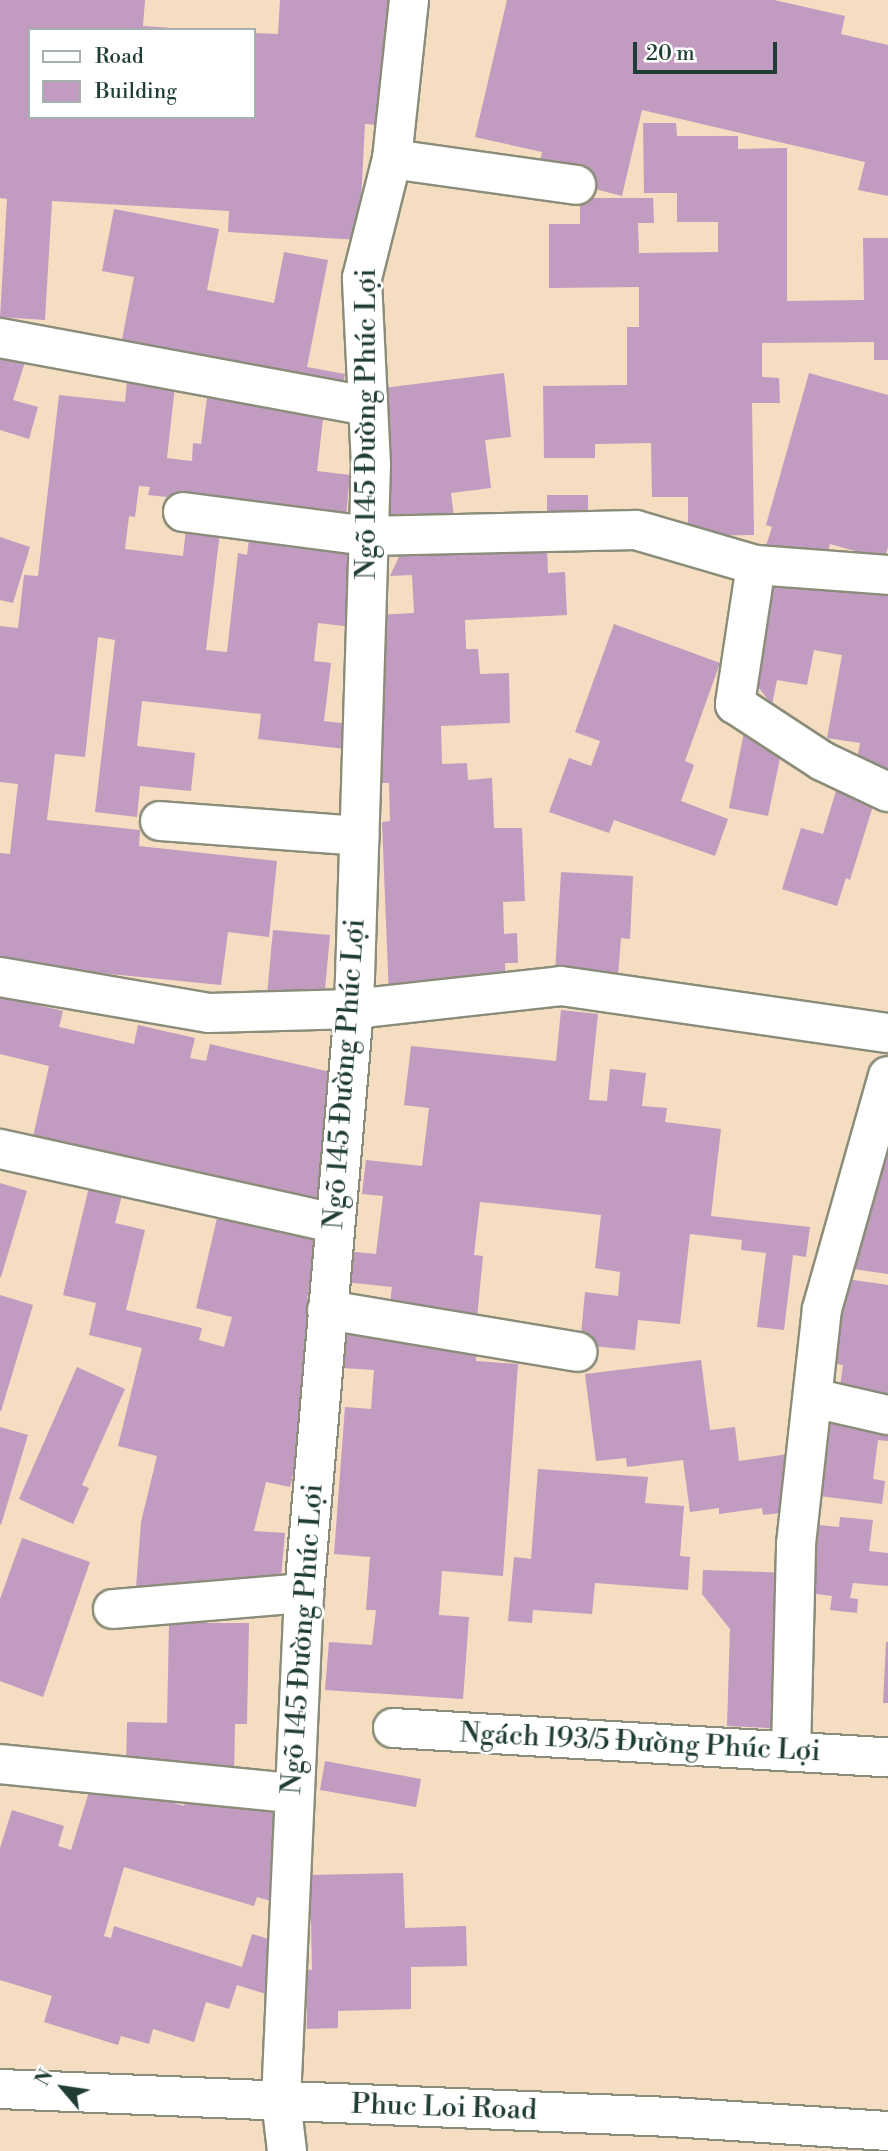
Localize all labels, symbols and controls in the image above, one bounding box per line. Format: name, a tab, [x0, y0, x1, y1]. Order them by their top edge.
legend	[28, 28, 256, 119]
scale bar	[636, 28, 780, 72]
text: 20 m	[646, 41, 695, 67]
text: Road	[95, 44, 144, 70]
text: Building	[95, 79, 177, 105]
street label: Ngõ 145 Đường Phúc Lợi	[350, 268, 384, 580]
street label: Ngõ 145 Đường Phúc Lợi	[317, 918, 373, 1230]
street label: Ngõ 145 Đường Phúc Lợi	[275, 1483, 331, 1795]
street label: Ngách 193/5 Đường Phúc Lợi	[459, 1717, 821, 1769]
north arrow	[28, 2053, 98, 2123]
text: N	[30, 2065, 59, 2090]
street label: Phuc Loi Road	[351, 2088, 537, 2128]

